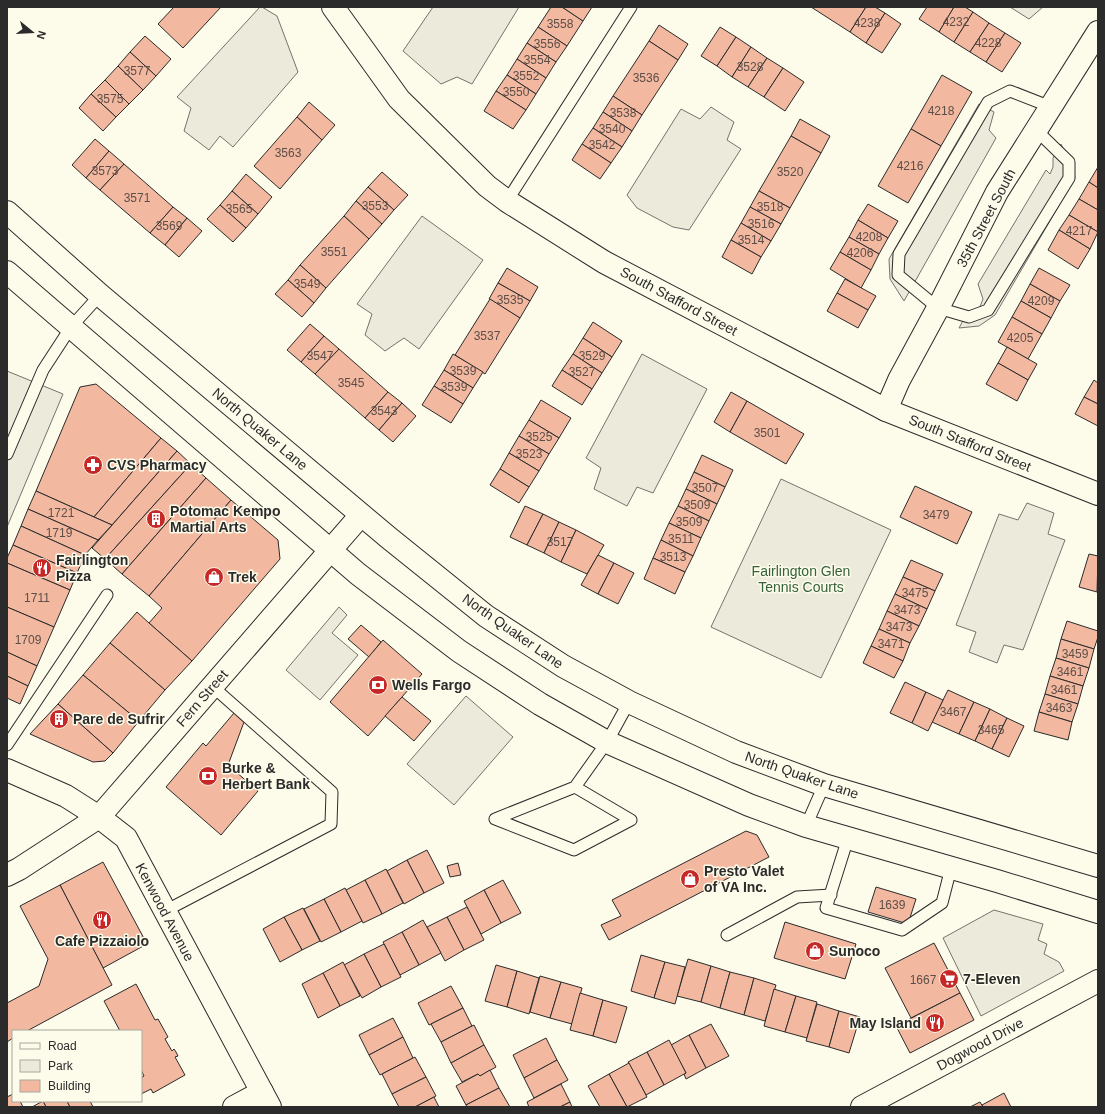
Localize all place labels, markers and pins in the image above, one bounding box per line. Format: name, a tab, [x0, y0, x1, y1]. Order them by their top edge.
pharmacy icon: CVS Pharmacy	[82, 454, 104, 476]
place label: CVS Pharmacy	[107, 457, 207, 473]
place label: Potomac Kempo Martial Arts	[170, 503, 280, 535]
building icon: Potomac Kempo Martial Arts	[145, 508, 167, 530]
place label: Fairlington Pizza	[56, 552, 128, 584]
restaurant icon: Fairlington Pizza	[31, 557, 53, 579]
shop icon: Trek	[203, 566, 225, 588]
place label: Trek	[228, 569, 257, 585]
bank icon: Wells Fargo	[367, 674, 389, 696]
place label: Wells Fargo	[392, 677, 471, 693]
building icon: Pare de Sufrir	[48, 708, 70, 730]
place label: Pare de Sufrir	[73, 711, 165, 727]
place label: Burke & Herbert Bank	[222, 760, 310, 792]
bank icon: Burke & Herbert Bank	[197, 765, 219, 787]
place label: Presto Valet of VA Inc.	[704, 863, 784, 895]
shop icon: Presto Valet of VA Inc.	[679, 868, 701, 890]
restaurant icon: Cafe Pizzaiolo	[91, 909, 113, 931]
place label: Cafe Pizzaiolo	[55, 933, 149, 949]
shop icon: Sunoco	[804, 940, 826, 962]
place label: Sunoco	[829, 943, 880, 959]
supermarket icon: 7-Eleven	[938, 968, 960, 990]
place label: 7-Eleven	[963, 971, 1021, 987]
restaurant icon: May Island	[924, 1012, 946, 1034]
place label: May Island	[849, 1015, 921, 1031]

